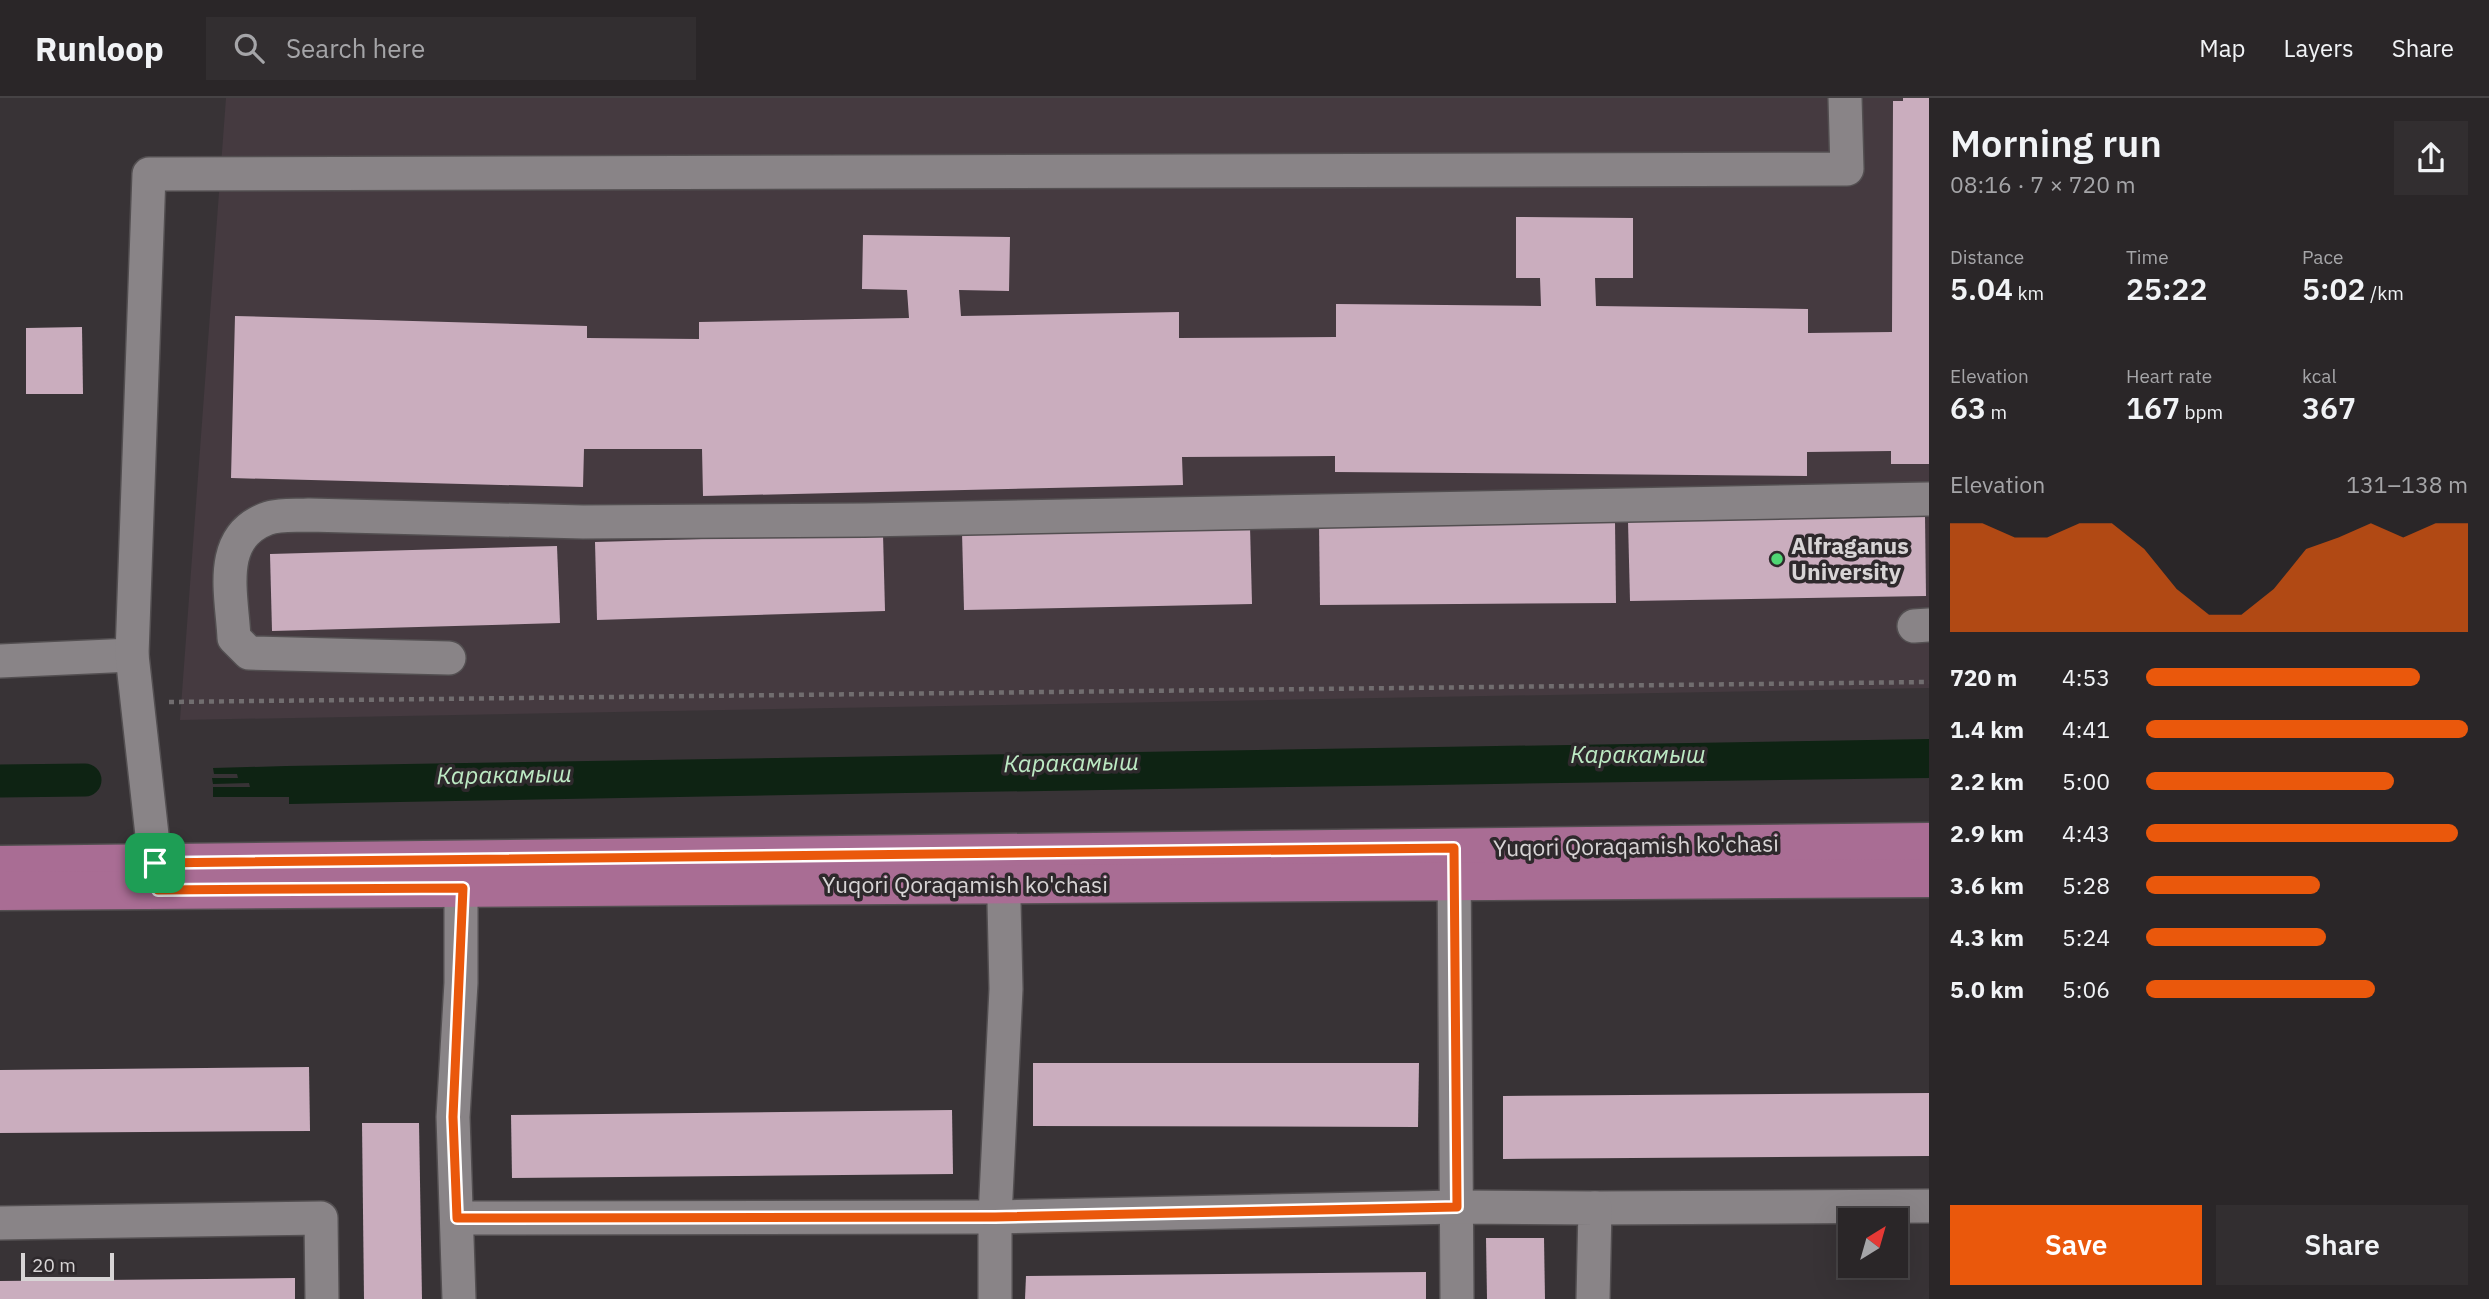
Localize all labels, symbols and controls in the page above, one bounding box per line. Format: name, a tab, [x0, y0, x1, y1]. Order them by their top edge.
search box	[206, 17, 696, 80]
text: Runloop	[35, 27, 164, 70]
icon: search	[230, 29, 268, 67]
text: Search here	[286, 31, 425, 65]
text: Map	[2199, 32, 2246, 64]
text: Layers	[2284, 32, 2354, 64]
text: Share	[2392, 32, 2454, 64]
text: Morning run	[1950, 118, 2162, 167]
button: share	[2394, 121, 2468, 195]
text: 08:16 · 7 × 720 m	[1950, 169, 2136, 199]
text: Distance	[1950, 245, 2024, 269]
text: Time	[2126, 245, 2169, 269]
text: Pace	[2302, 245, 2343, 269]
text: 5.04	[1950, 269, 2013, 308]
text: 25:22	[2126, 269, 2208, 308]
text: 5:02	[2302, 269, 2366, 308]
text: km	[2013, 281, 2044, 305]
text: /km	[2366, 281, 2404, 305]
text: Elevation	[1950, 364, 2029, 388]
text: Heart rate	[2126, 364, 2212, 388]
text: kcal	[2302, 364, 2337, 388]
text: 63	[1950, 388, 1986, 427]
text: 167	[2126, 388, 2180, 427]
text: 367	[2302, 388, 2356, 427]
text: m	[1986, 400, 2007, 424]
text: bpm	[2180, 400, 2223, 424]
text: Elevation	[1950, 469, 2045, 499]
text: 131–138 m	[2346, 469, 2468, 499]
place label: Alfraganus University	[1791, 530, 1909, 586]
marker: Alfraganus University	[1769, 551, 1785, 567]
text: 720 m	[1950, 662, 2017, 692]
text: 4:53	[2062, 662, 2110, 692]
text: 1.4 km	[1950, 714, 2024, 744]
text: 4:41	[2062, 714, 2110, 744]
water label: Каракамыш	[1570, 738, 1706, 770]
water label: Каракамыш	[1003, 745, 1139, 779]
water label: Каракамыш	[436, 757, 572, 791]
text: 2.2 km	[1950, 766, 2024, 796]
text: 5:00	[2062, 766, 2110, 796]
text: 2.9 km	[1950, 818, 2024, 848]
text: 4:43	[2062, 818, 2110, 848]
street label: Yuqori Qoraqamish ko'chasi	[1493, 828, 1779, 862]
pin	[125, 833, 185, 893]
icon: arrive	[136, 844, 174, 882]
street label: Yuqori Qoraqamish ko'chasi	[822, 869, 1108, 899]
text: 3.6 km	[1950, 870, 2024, 900]
text: 5:28	[2062, 870, 2110, 900]
text: 4.3 km	[1950, 922, 2024, 952]
text: 5:24	[2062, 922, 2110, 952]
text: 5.0 km	[1950, 974, 2024, 1004]
text: 5:06	[2062, 974, 2110, 1004]
button: Save	[1950, 1205, 2202, 1285]
button: Share	[2216, 1205, 2468, 1285]
north arrow	[1838, 1208, 1908, 1278]
map controls	[1838, 1208, 1908, 1278]
scale bar	[21, 1250, 114, 1282]
text: 20 m	[32, 1253, 76, 1277]

